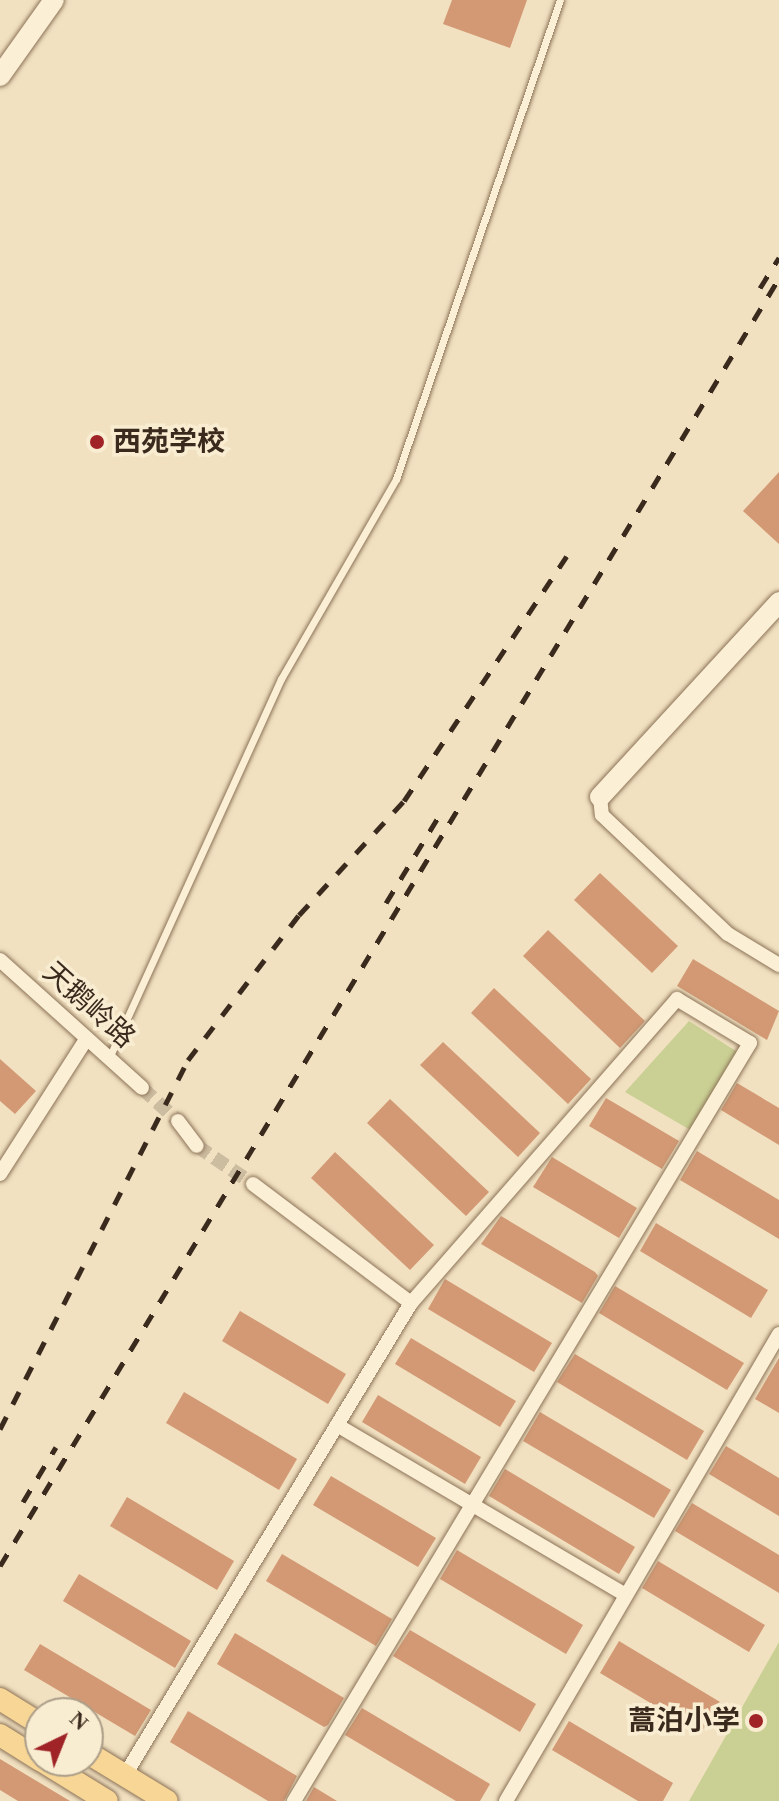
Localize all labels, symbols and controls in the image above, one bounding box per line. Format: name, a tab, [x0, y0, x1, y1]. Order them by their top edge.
place label: 西苑学校	[113, 425, 225, 459]
marker: 西苑学校	[88, 433, 106, 451]
street label: 天鹅岭路	[36, 955, 142, 1055]
north arrow	[24, 1697, 104, 1777]
place label: 蒿泊小学	[628, 1704, 740, 1738]
text: N	[65, 1706, 94, 1735]
marker: 蒿泊小学	[747, 1712, 765, 1730]

